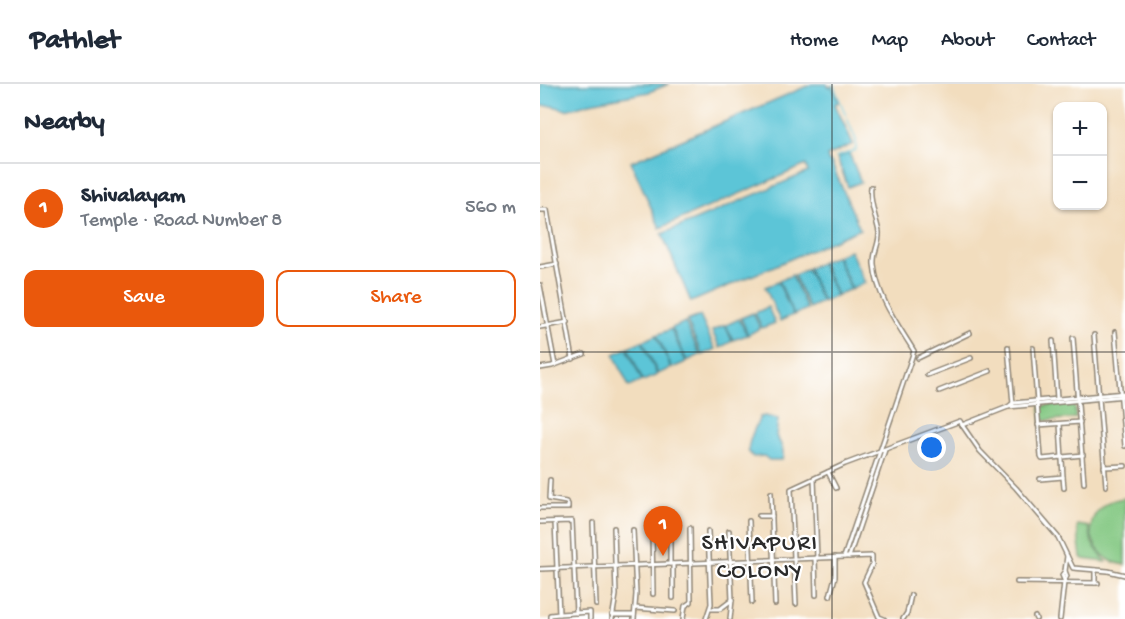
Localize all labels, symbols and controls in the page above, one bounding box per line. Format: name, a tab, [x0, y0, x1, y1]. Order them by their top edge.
text: Pathlet	[30, 25, 120, 58]
text: Home	[790, 29, 838, 54]
text: Map	[871, 29, 908, 54]
text: About	[941, 29, 994, 54]
text: Contact	[1027, 29, 1095, 54]
map controls	[1053, 102, 1107, 210]
button: +	[1053, 102, 1107, 156]
text: Nearby	[24, 108, 105, 139]
button: −	[1053, 156, 1107, 210]
text: Shivalayam	[81, 184, 185, 210]
text: 1	[39, 197, 48, 220]
text: 560 m	[465, 197, 516, 220]
text: Temple · Road Number 8	[81, 210, 282, 233]
button: Save	[24, 270, 264, 327]
button: Share	[276, 270, 516, 327]
your location	[917, 433, 946, 462]
pin: 1	[644, 506, 682, 556]
district label: SHIVAPURI COLONY	[701, 530, 819, 587]

